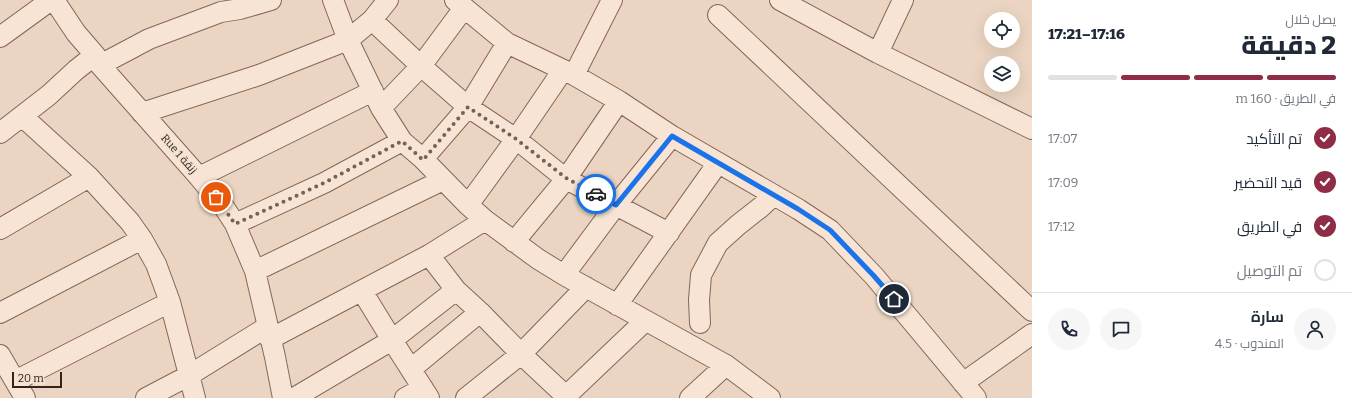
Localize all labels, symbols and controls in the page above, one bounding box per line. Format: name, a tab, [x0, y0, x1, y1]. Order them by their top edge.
map controls	[984, 12, 1020, 92]
button: locate	[984, 12, 1020, 48]
text: يصل خلال	[1285, 12, 1336, 27]
text: 17:16–17:21	[1048, 25, 1125, 43]
text: 2 دقيقة	[1241, 30, 1336, 61]
button: layers	[984, 56, 1020, 92]
text: في الطريق · 160 m	[1236, 91, 1336, 106]
icon: check	[1314, 127, 1336, 149]
text: تم التأكيد	[1246, 130, 1302, 148]
text: 17:07	[1048, 131, 1077, 146]
street label: Rue 1 زنقة	[158, 132, 200, 176]
icon: check	[1314, 171, 1336, 193]
courier	[576, 174, 616, 214]
text: قيد التحضير	[1234, 174, 1302, 192]
text: 17:09	[1048, 175, 1078, 190]
pin	[199, 180, 233, 214]
icon: car	[585, 183, 607, 205]
icon: bag	[205, 186, 227, 208]
icon: check	[1314, 215, 1336, 237]
text: في الطريق	[1237, 218, 1302, 236]
text: 17:12	[1048, 219, 1075, 234]
text: تم التوصيل	[1237, 262, 1302, 280]
pin	[877, 282, 911, 316]
icon: home	[883, 288, 905, 310]
button: phone	[1048, 308, 1090, 350]
button: chat	[1100, 308, 1142, 350]
text: سارة	[1251, 308, 1284, 326]
button: person	[1294, 308, 1336, 350]
text: المندوب · 4.5	[1215, 336, 1284, 351]
scale bar	[12, 370, 62, 389]
text: 20 m	[18, 372, 44, 385]

